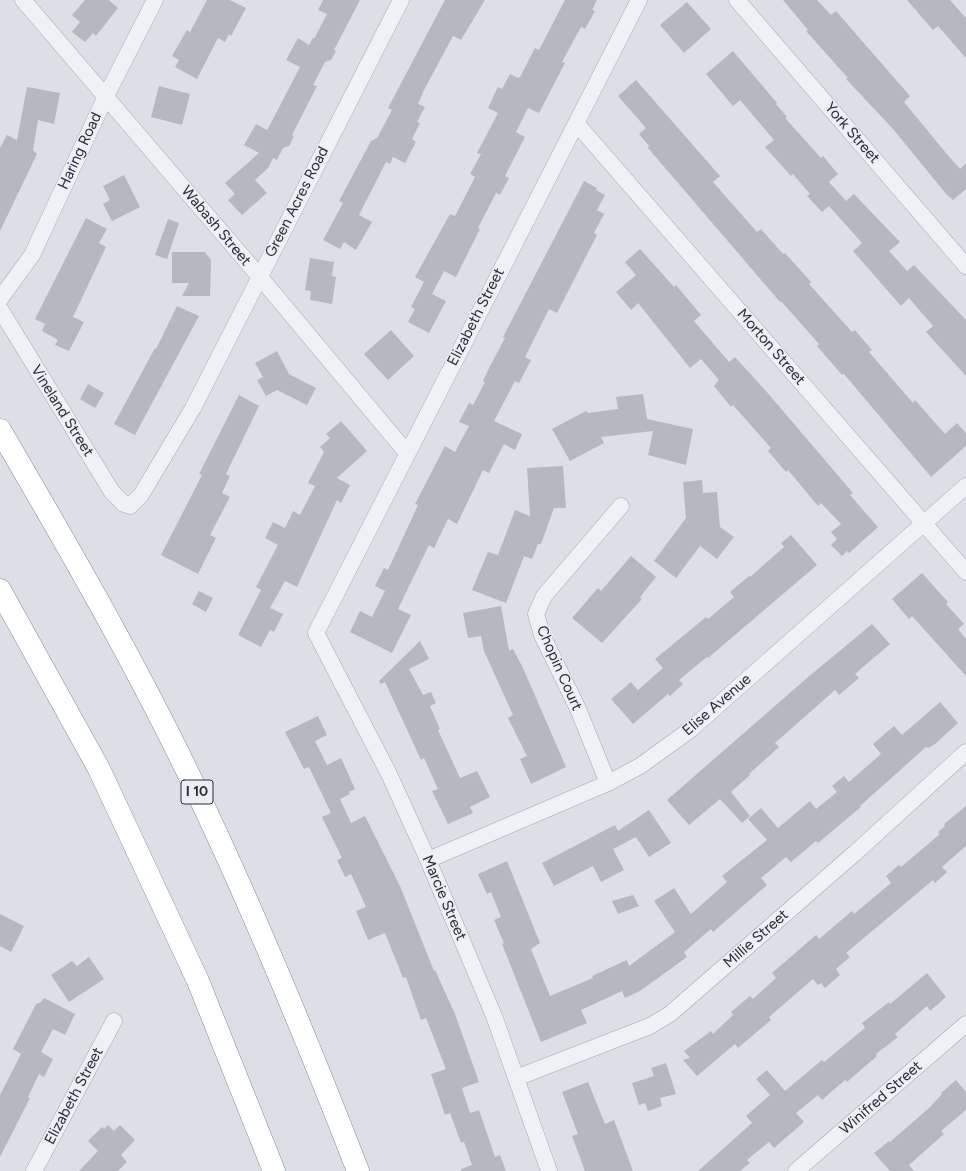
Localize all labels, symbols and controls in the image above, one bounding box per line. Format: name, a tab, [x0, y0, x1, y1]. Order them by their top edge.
street label: York Street	[821, 99, 883, 167]
street label: Haring Road	[54, 110, 106, 192]
street label: Green Acres Road	[261, 144, 333, 260]
street label: Wabash Street	[177, 182, 255, 270]
street label: Elizabeth Street	[444, 265, 508, 369]
street label: Morton Street	[733, 305, 809, 389]
street label: Vineland Street	[27, 362, 97, 460]
street label: Chopin Court	[532, 623, 586, 713]
street label: Elise Avenue	[679, 670, 755, 740]
road number: I 10	[181, 780, 213, 804]
street label: Marcie Street	[418, 853, 470, 943]
street label: Millie Street	[720, 906, 792, 972]
street label: Elizabeth Street	[41, 1044, 107, 1148]
street label: Winifred Street	[836, 1057, 926, 1139]

